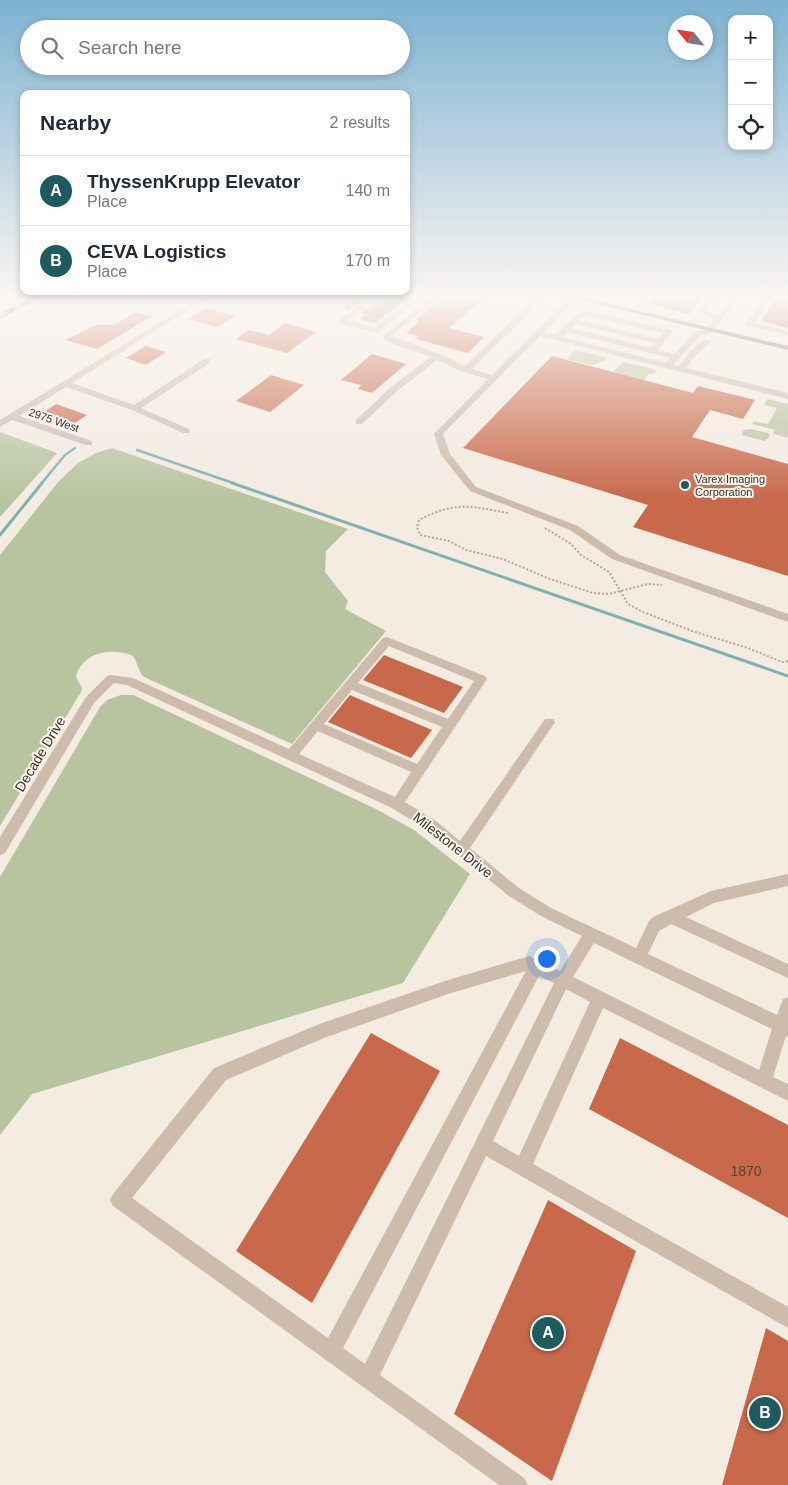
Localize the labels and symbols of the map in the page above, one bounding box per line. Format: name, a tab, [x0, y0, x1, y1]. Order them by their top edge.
north arrow	[668, 15, 713, 60]
street label: 2975 West	[27, 406, 81, 434]
place label: Varex Imaging Corporation	[695, 473, 765, 498]
marker: Varex Imaging Corporation	[679, 479, 691, 491]
street label: Decade Drive	[11, 713, 69, 794]
street label: Milestone Drive	[410, 809, 496, 881]
your location	[534, 946, 560, 972]
house number: 1870	[730, 1163, 762, 1179]
pin: A	[532, 1314, 564, 1352]
pin: B	[749, 1394, 781, 1432]

